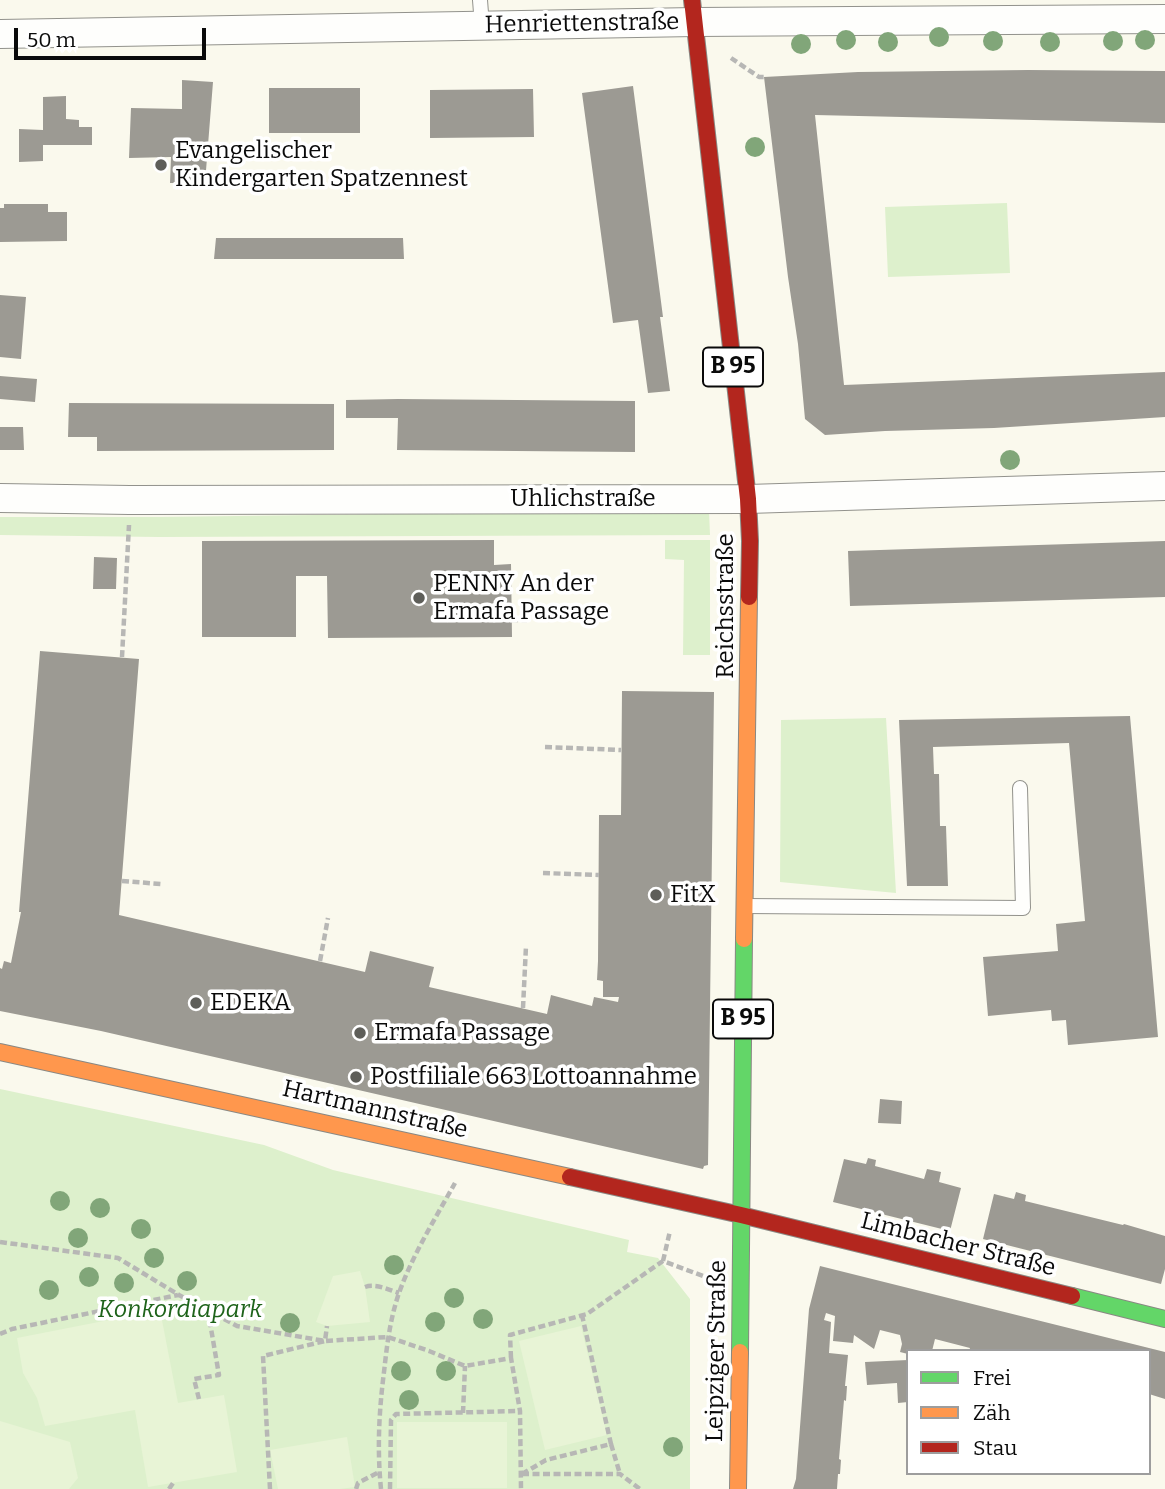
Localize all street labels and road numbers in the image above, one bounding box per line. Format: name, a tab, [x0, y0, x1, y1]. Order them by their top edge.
street label: Henriettenstraße	[484, 8, 680, 40]
road number: B 95	[703, 348, 763, 386]
street label: Uhlichstraße	[510, 485, 656, 513]
street label: Reichsstraße	[712, 533, 740, 679]
road number: B 95	[713, 1000, 773, 1038]
street label: Hartmannstraße	[280, 1075, 470, 1145]
street label: Limbacher Straße	[858, 1207, 1058, 1283]
street label: Leipziger Straße	[701, 1260, 733, 1442]

